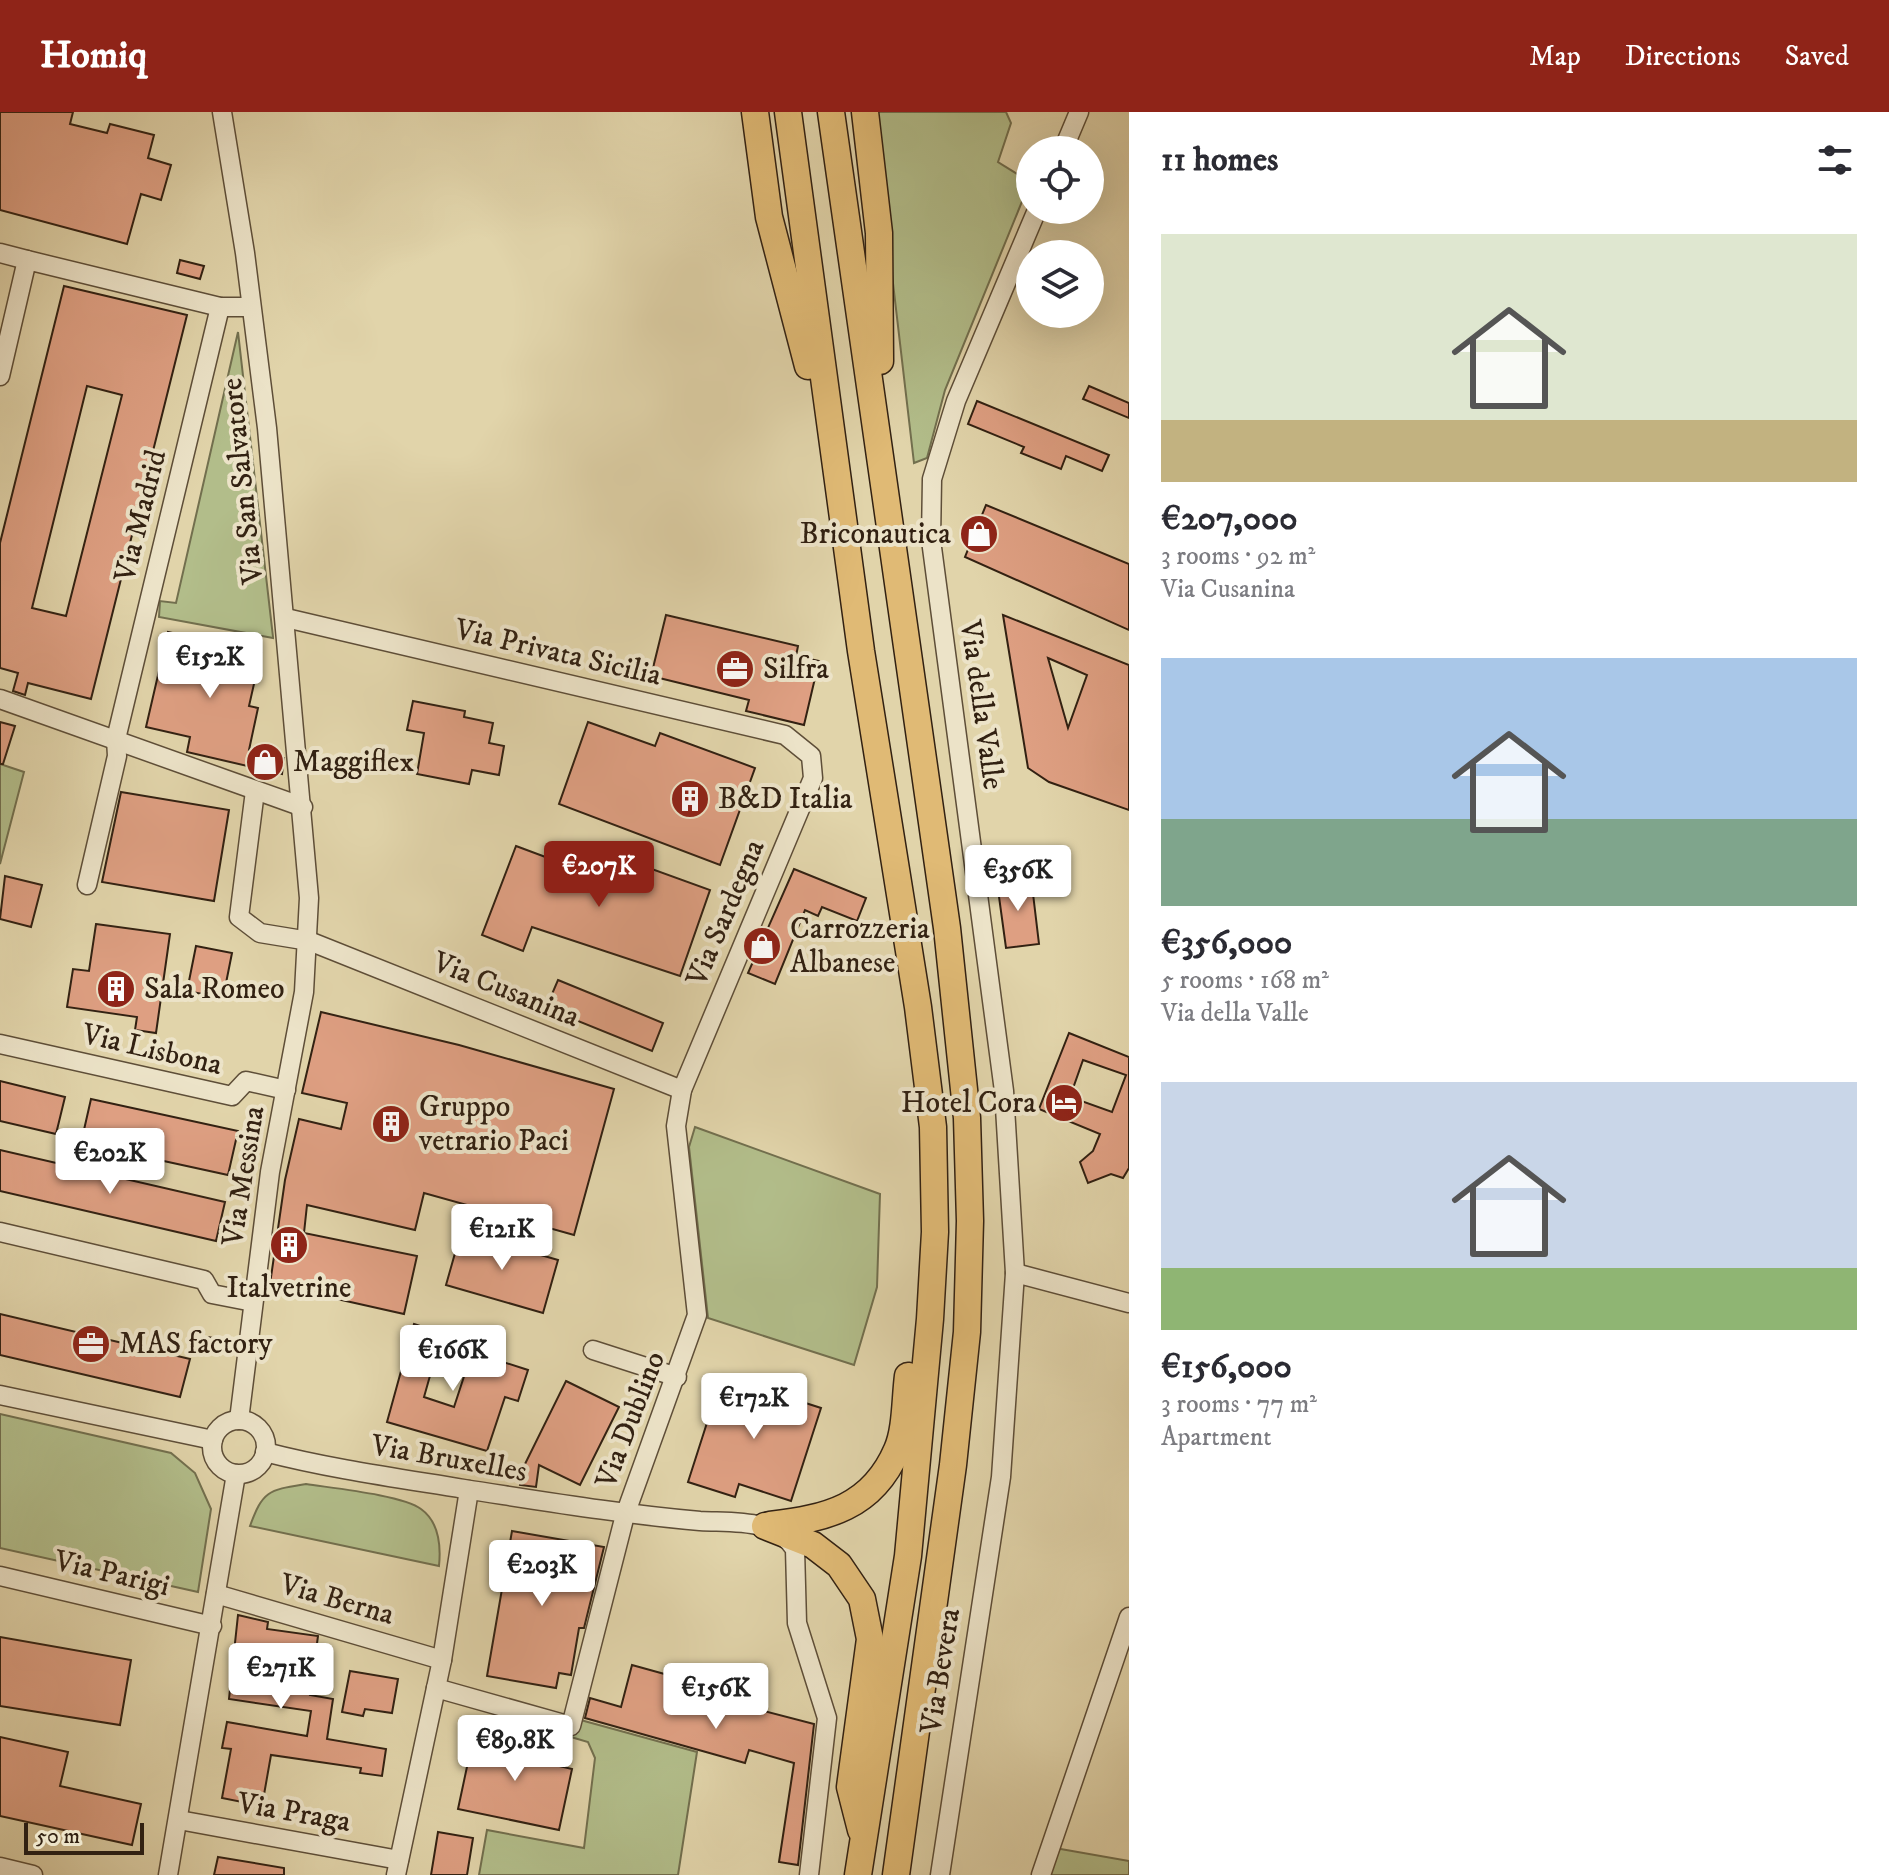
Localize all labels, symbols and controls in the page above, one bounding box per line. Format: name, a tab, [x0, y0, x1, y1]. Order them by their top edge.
text: Homiq	[40, 32, 147, 80]
text: Map	[1529, 39, 1581, 74]
text: Directions	[1625, 39, 1741, 74]
text: Saved	[1785, 39, 1849, 74]
map controls	[1016, 136, 1104, 328]
button: locate	[1016, 136, 1104, 224]
icon: filters	[1813, 138, 1857, 182]
text: 11 homes	[1161, 139, 1278, 181]
button: layers	[1016, 240, 1104, 328]
icon: home	[1437, 286, 1581, 430]
street label: Via San Salvatore	[214, 376, 272, 587]
street label: Via Madrid	[107, 446, 175, 587]
text: €207,000	[1161, 498, 1298, 540]
shop icon: Briconautica	[958, 513, 1000, 555]
place label: Briconautica	[800, 516, 951, 553]
text: 3 rooms · 92 m²	[1161, 540, 1315, 573]
text: Via Cusanina	[1161, 573, 1295, 606]
street label: Via Privata Sicilia	[450, 611, 665, 695]
street label: Via della Valle	[951, 617, 1011, 792]
pin: €152K	[154, 632, 266, 700]
text: €152K	[176, 641, 244, 674]
office icon: Silfra	[714, 648, 756, 690]
place label: Silfra	[763, 651, 829, 688]
icon: home	[1437, 710, 1581, 854]
shop icon: Maggiflex	[244, 741, 286, 783]
place label: Maggiflex	[293, 744, 414, 781]
building icon: B&D Italia	[669, 778, 711, 820]
place label: B&D Italia	[718, 781, 853, 818]
street label: Via Sardegna	[678, 834, 774, 993]
pin: €207K	[543, 841, 655, 909]
pin: €356K	[962, 845, 1074, 913]
text: €207K	[562, 850, 636, 883]
text: €356K	[983, 854, 1053, 887]
place label: Carrozzeria Albanese	[790, 911, 930, 982]
text: €356,000	[1161, 922, 1292, 964]
shop icon: Carrozzeria Albanese	[741, 925, 783, 967]
street label: Via Cusanina	[426, 943, 585, 1036]
text: 5 rooms · 168 m²	[1161, 964, 1329, 997]
building icon: Sala Romeo	[95, 968, 137, 1010]
place label: Sala Romeo	[144, 971, 285, 1008]
text: Via della Valle	[1161, 997, 1309, 1030]
street label: Via Lisbona	[78, 1016, 226, 1084]
hotel icon: Hotel Cora	[1043, 1082, 1085, 1124]
place label: Hotel Cora	[901, 1085, 1036, 1122]
place label: Gruppo vetrario Paci	[418, 1089, 569, 1160]
street label: Via Messina	[215, 1103, 273, 1250]
building icon: Gruppo vetrario Paci	[370, 1103, 412, 1145]
pin: €202K	[54, 1128, 166, 1196]
icon: home	[1437, 1134, 1581, 1278]
text: €202K	[73, 1137, 147, 1170]
pin: €121K	[446, 1204, 558, 1272]
text: €121K	[469, 1213, 535, 1246]
building icon: Italvetrine	[268, 1224, 310, 1266]
place label: Italvetrine	[226, 1270, 352, 1307]
office icon: MAS factory	[70, 1323, 112, 1365]
pin: €166K	[397, 1325, 509, 1393]
place label: MAS factory	[119, 1326, 273, 1363]
text: €166K	[418, 1334, 488, 1367]
street label: Via Dublino	[588, 1346, 674, 1494]
text: €156,000	[1161, 1346, 1292, 1388]
pin: €172K	[698, 1373, 810, 1441]
text: €172K	[719, 1382, 789, 1415]
text: 3 rooms · 77 m²	[1161, 1388, 1317, 1421]
text: Apartment	[1161, 1421, 1272, 1454]
street label: Via Bruxelles	[367, 1427, 530, 1491]
pin: €203K	[486, 1540, 598, 1608]
street label: Via Parigi	[50, 1543, 173, 1605]
text: €203K	[507, 1549, 577, 1582]
street label: Via Berna	[275, 1566, 398, 1634]
street label: Via Bevera	[913, 1605, 969, 1737]
pin: €271K	[225, 1643, 337, 1711]
text: €271K	[247, 1652, 315, 1685]
pin: €156K	[660, 1663, 772, 1731]
text: €156K	[681, 1672, 751, 1705]
pin: €89.8K	[450, 1715, 580, 1783]
text: €89.8K	[476, 1724, 554, 1757]
street label: Via Praga	[233, 1785, 354, 1841]
scale bar	[24, 1819, 144, 1855]
text: 50 m	[36, 1823, 80, 1850]

